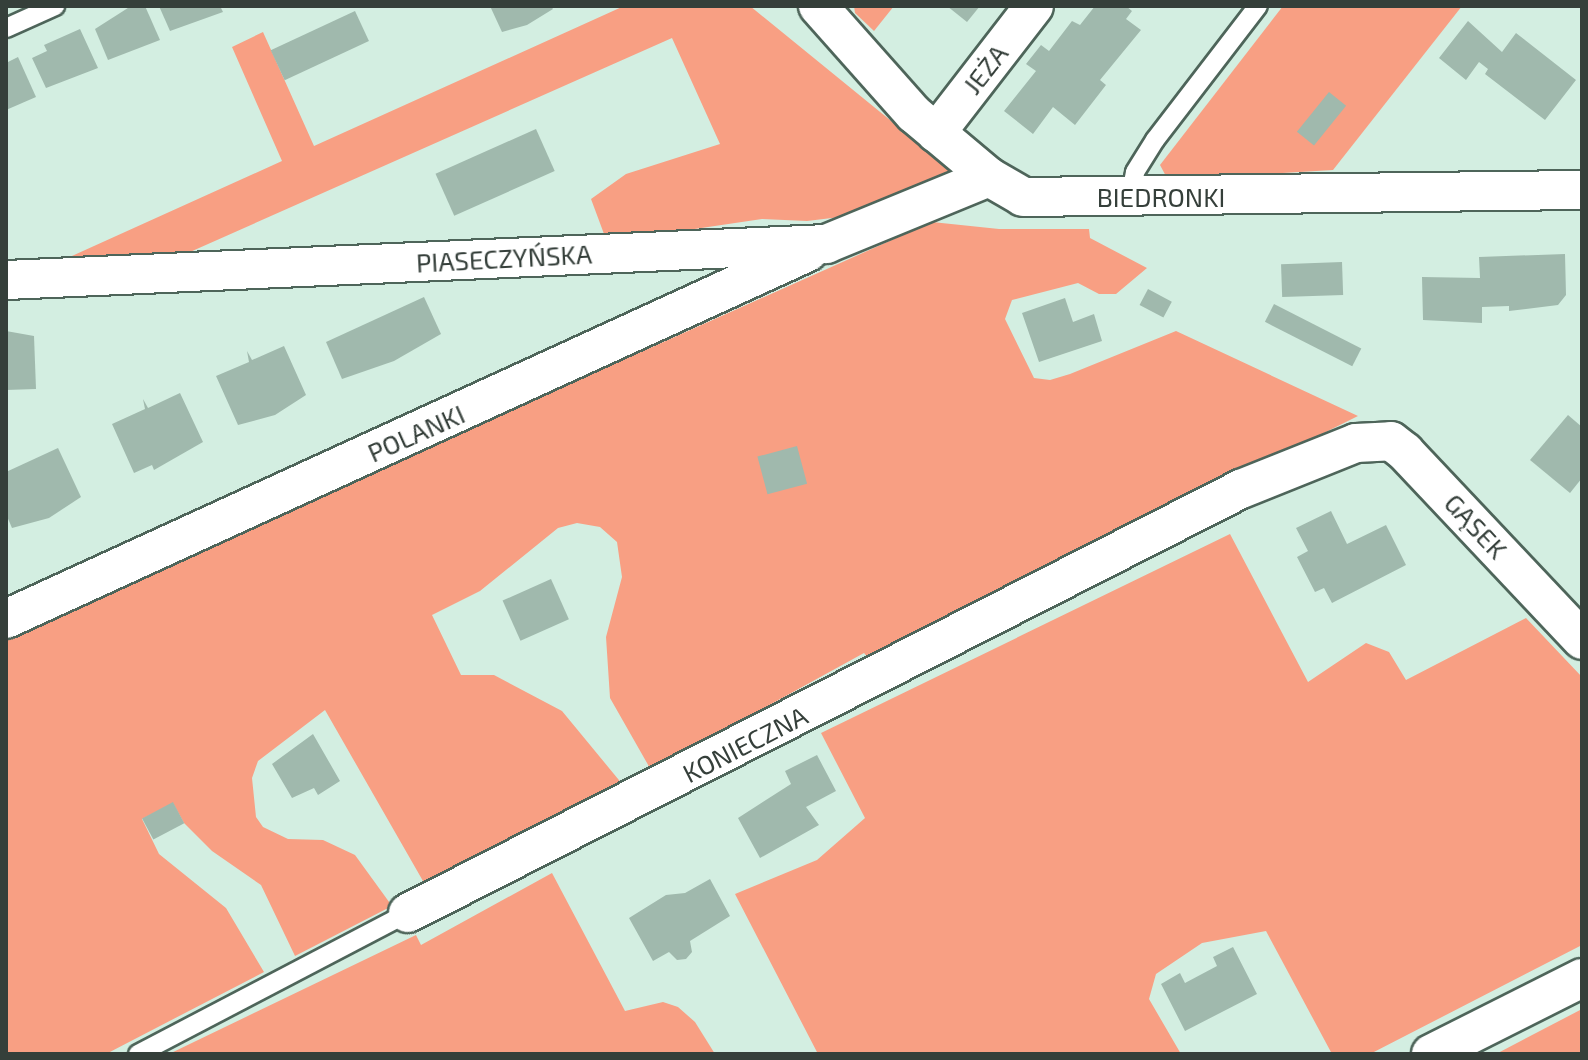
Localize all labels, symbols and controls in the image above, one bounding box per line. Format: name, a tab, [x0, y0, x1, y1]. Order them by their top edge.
street label: JEŻA	[956, 38, 1014, 100]
street label: BIEDRONKI	[1097, 181, 1225, 213]
street label: PIASECZYŃSKA	[415, 238, 593, 278]
street label: POLANKI	[363, 398, 469, 468]
street label: GĄSEK	[1438, 487, 1514, 565]
street label: KONIECZNA	[677, 699, 813, 789]

